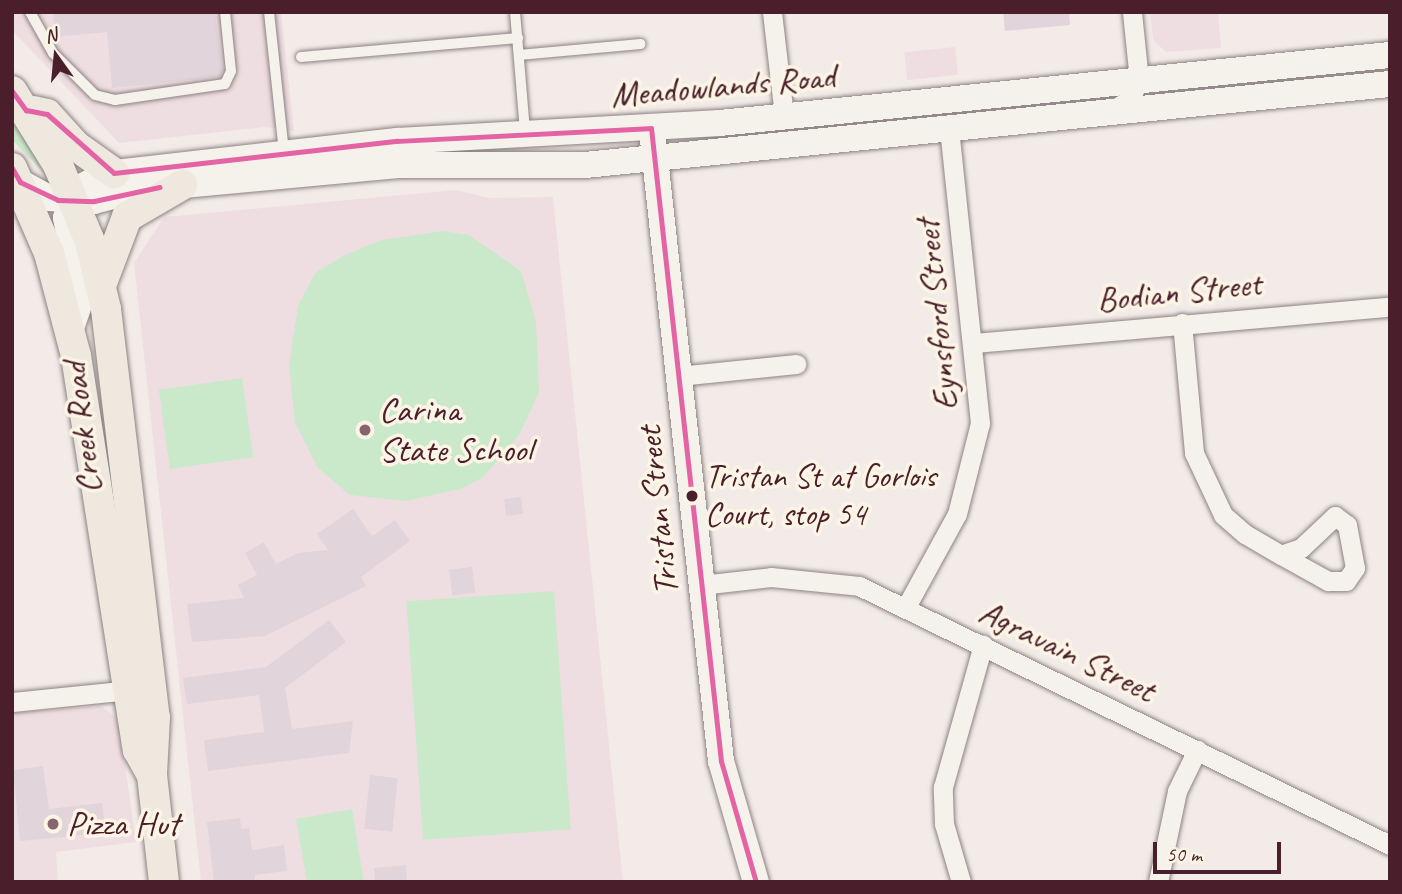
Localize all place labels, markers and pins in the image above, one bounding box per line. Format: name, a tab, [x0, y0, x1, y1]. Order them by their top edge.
place label: Carina State School	[379, 389, 530, 471]
marker: Carina State School	[357, 422, 373, 438]
place label: Tristan St at Gorlois Court, stop 54	[705, 457, 937, 535]
marker: Tristan St at Gorlois Court, stop 54	[685, 489, 699, 503]
place label: Pizza Hut	[67, 803, 179, 845]
marker: Pizza Hut	[45, 816, 61, 832]

